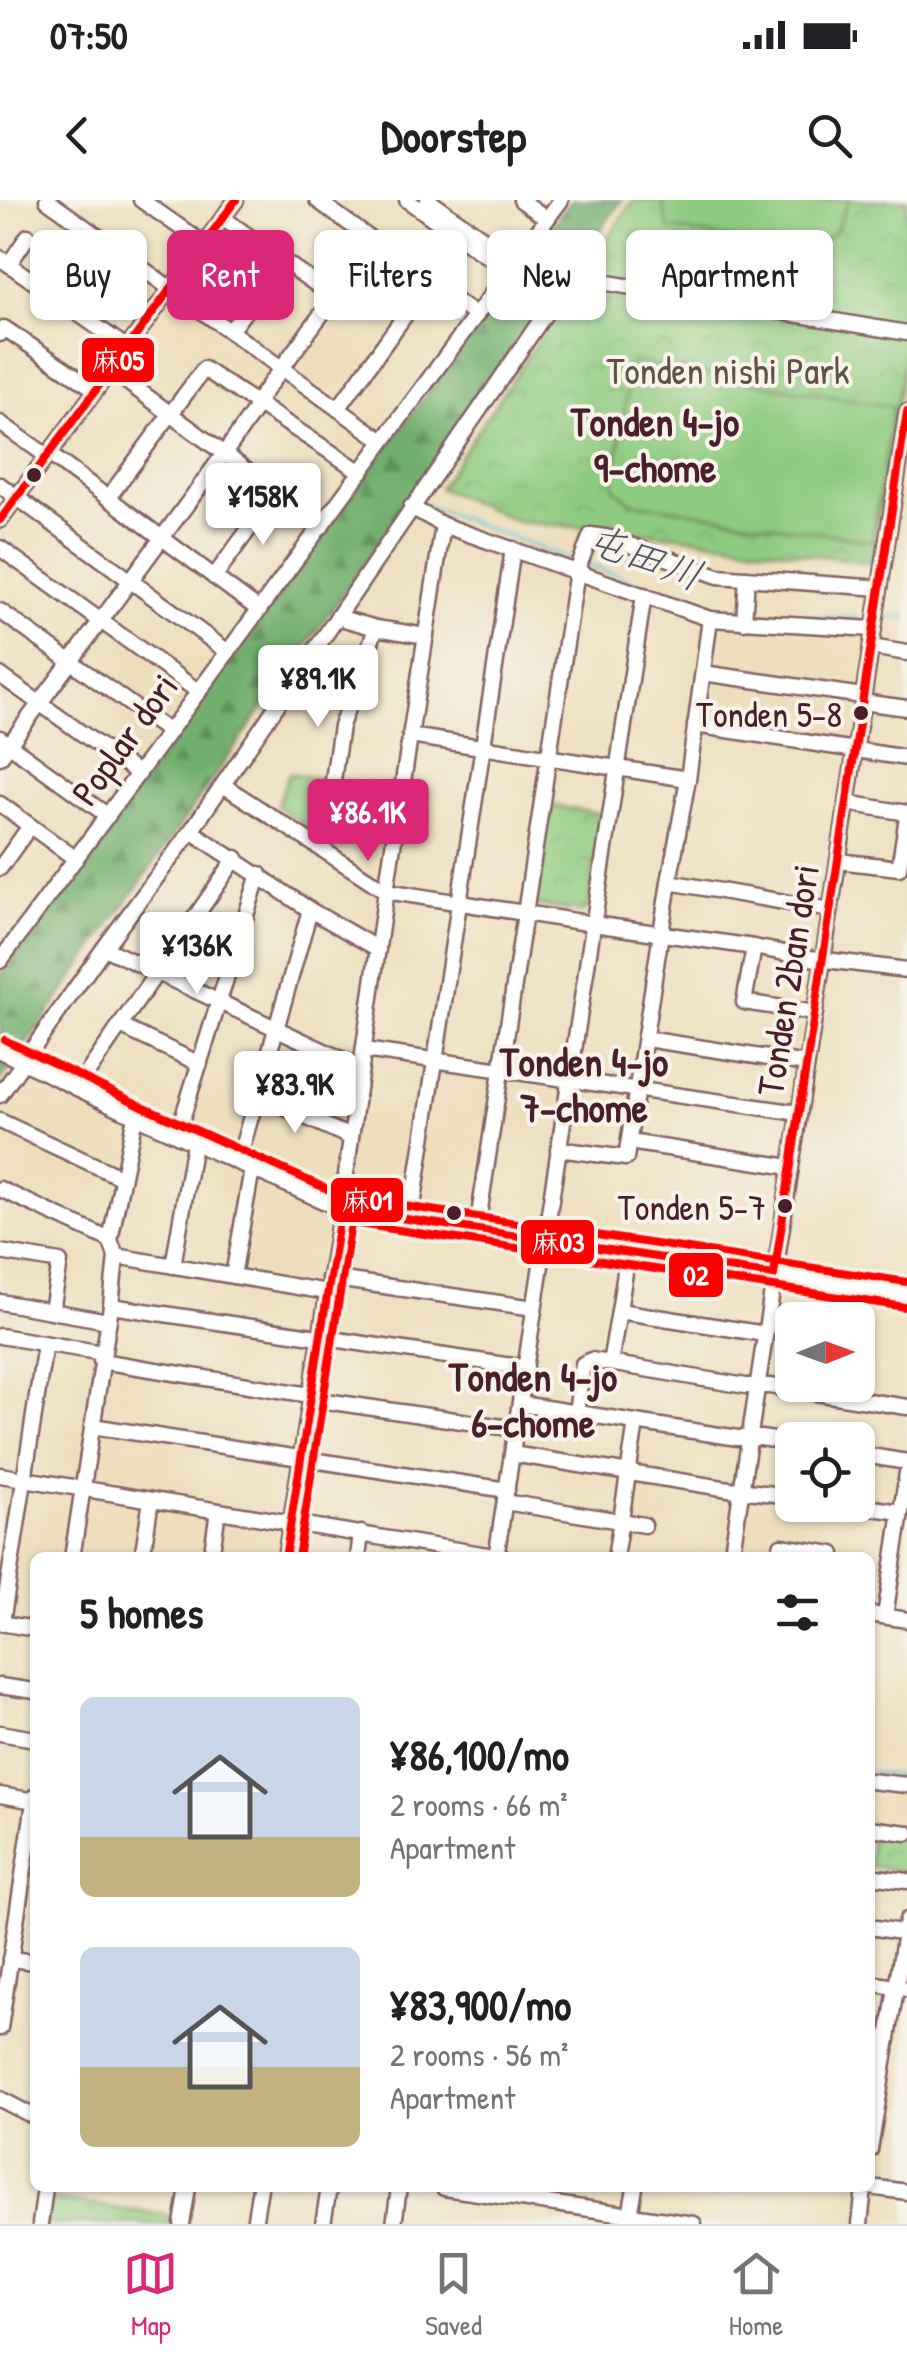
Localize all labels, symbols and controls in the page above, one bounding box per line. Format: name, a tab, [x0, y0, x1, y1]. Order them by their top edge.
text: 07:50	[50, 9, 128, 61]
text: Doorstep	[381, 105, 526, 166]
icon: back	[50, 108, 105, 163]
icon: search	[802, 108, 857, 163]
chip: Buy	[30, 230, 147, 320]
chip: Rent	[167, 230, 294, 320]
chip: Filters	[314, 230, 467, 320]
chip: New	[487, 230, 606, 320]
chip: Apartment	[626, 230, 833, 320]
line badge: 麻05	[80, 336, 156, 384]
text: 麻05	[92, 341, 144, 379]
park label: Tonden nishi Park	[606, 344, 850, 396]
district label: Tonden 4-jo 9-chome	[570, 394, 739, 494]
pin: ¥158K	[193, 463, 333, 548]
unlabelled marker	[24, 465, 44, 485]
text: ¥158K	[228, 474, 298, 517]
water label: 屯田川	[579, 510, 711, 602]
pin: ¥89.1K	[237, 645, 399, 730]
text: ¥89.1K	[280, 656, 356, 699]
street label: Poplar dori	[58, 662, 190, 816]
place label: Tonden 5-8	[696, 689, 842, 738]
marker: Tonden 5-8	[851, 703, 871, 723]
pin: ¥86.1K	[287, 779, 449, 864]
text: ¥86.1K	[330, 790, 406, 833]
street label: Tonden 2ban dori	[743, 861, 831, 1099]
pin: ¥136K	[127, 912, 267, 997]
text: ¥136K	[162, 923, 232, 966]
district label: Tonden 4-jo 7-chome	[499, 1034, 668, 1134]
pin: ¥83.9K	[214, 1051, 376, 1136]
text: ¥83.9K	[256, 1062, 334, 1105]
line badge: 麻01	[329, 1176, 405, 1224]
text: 麻01	[342, 1181, 392, 1219]
place label: Tonden 5-7	[618, 1182, 766, 1231]
marker: Tonden 5-7	[775, 1196, 795, 1216]
unlabelled marker	[444, 1203, 464, 1223]
line badge: 麻03	[519, 1218, 596, 1266]
text: 麻03	[531, 1223, 585, 1261]
line badge: 02	[667, 1251, 725, 1299]
text: 02	[683, 1256, 710, 1294]
north arrow	[775, 1302, 875, 1402]
map controls	[775, 1302, 875, 1522]
district label: Tonden 4-jo 6-chome	[448, 1349, 617, 1449]
button: locate	[775, 1422, 875, 1522]
text: 5 homes	[80, 1584, 203, 1641]
icon: filters	[770, 1585, 825, 1640]
text: ¥86,100/mo	[390, 1726, 569, 1783]
icon: home	[160, 1737, 280, 1857]
text: 2 rooms · 66 m²	[390, 1783, 568, 1826]
text: Apartment	[390, 1826, 515, 1869]
text: ¥83,900/mo	[390, 1976, 571, 2033]
icon: home	[160, 1987, 280, 2107]
text: 2 rooms · 56 m²	[390, 2033, 568, 2076]
text: Apartment	[390, 2076, 515, 2119]
tab: Map	[123, 2246, 178, 2344]
tab: Saved	[425, 2246, 482, 2344]
tab: Home	[729, 2246, 784, 2344]

